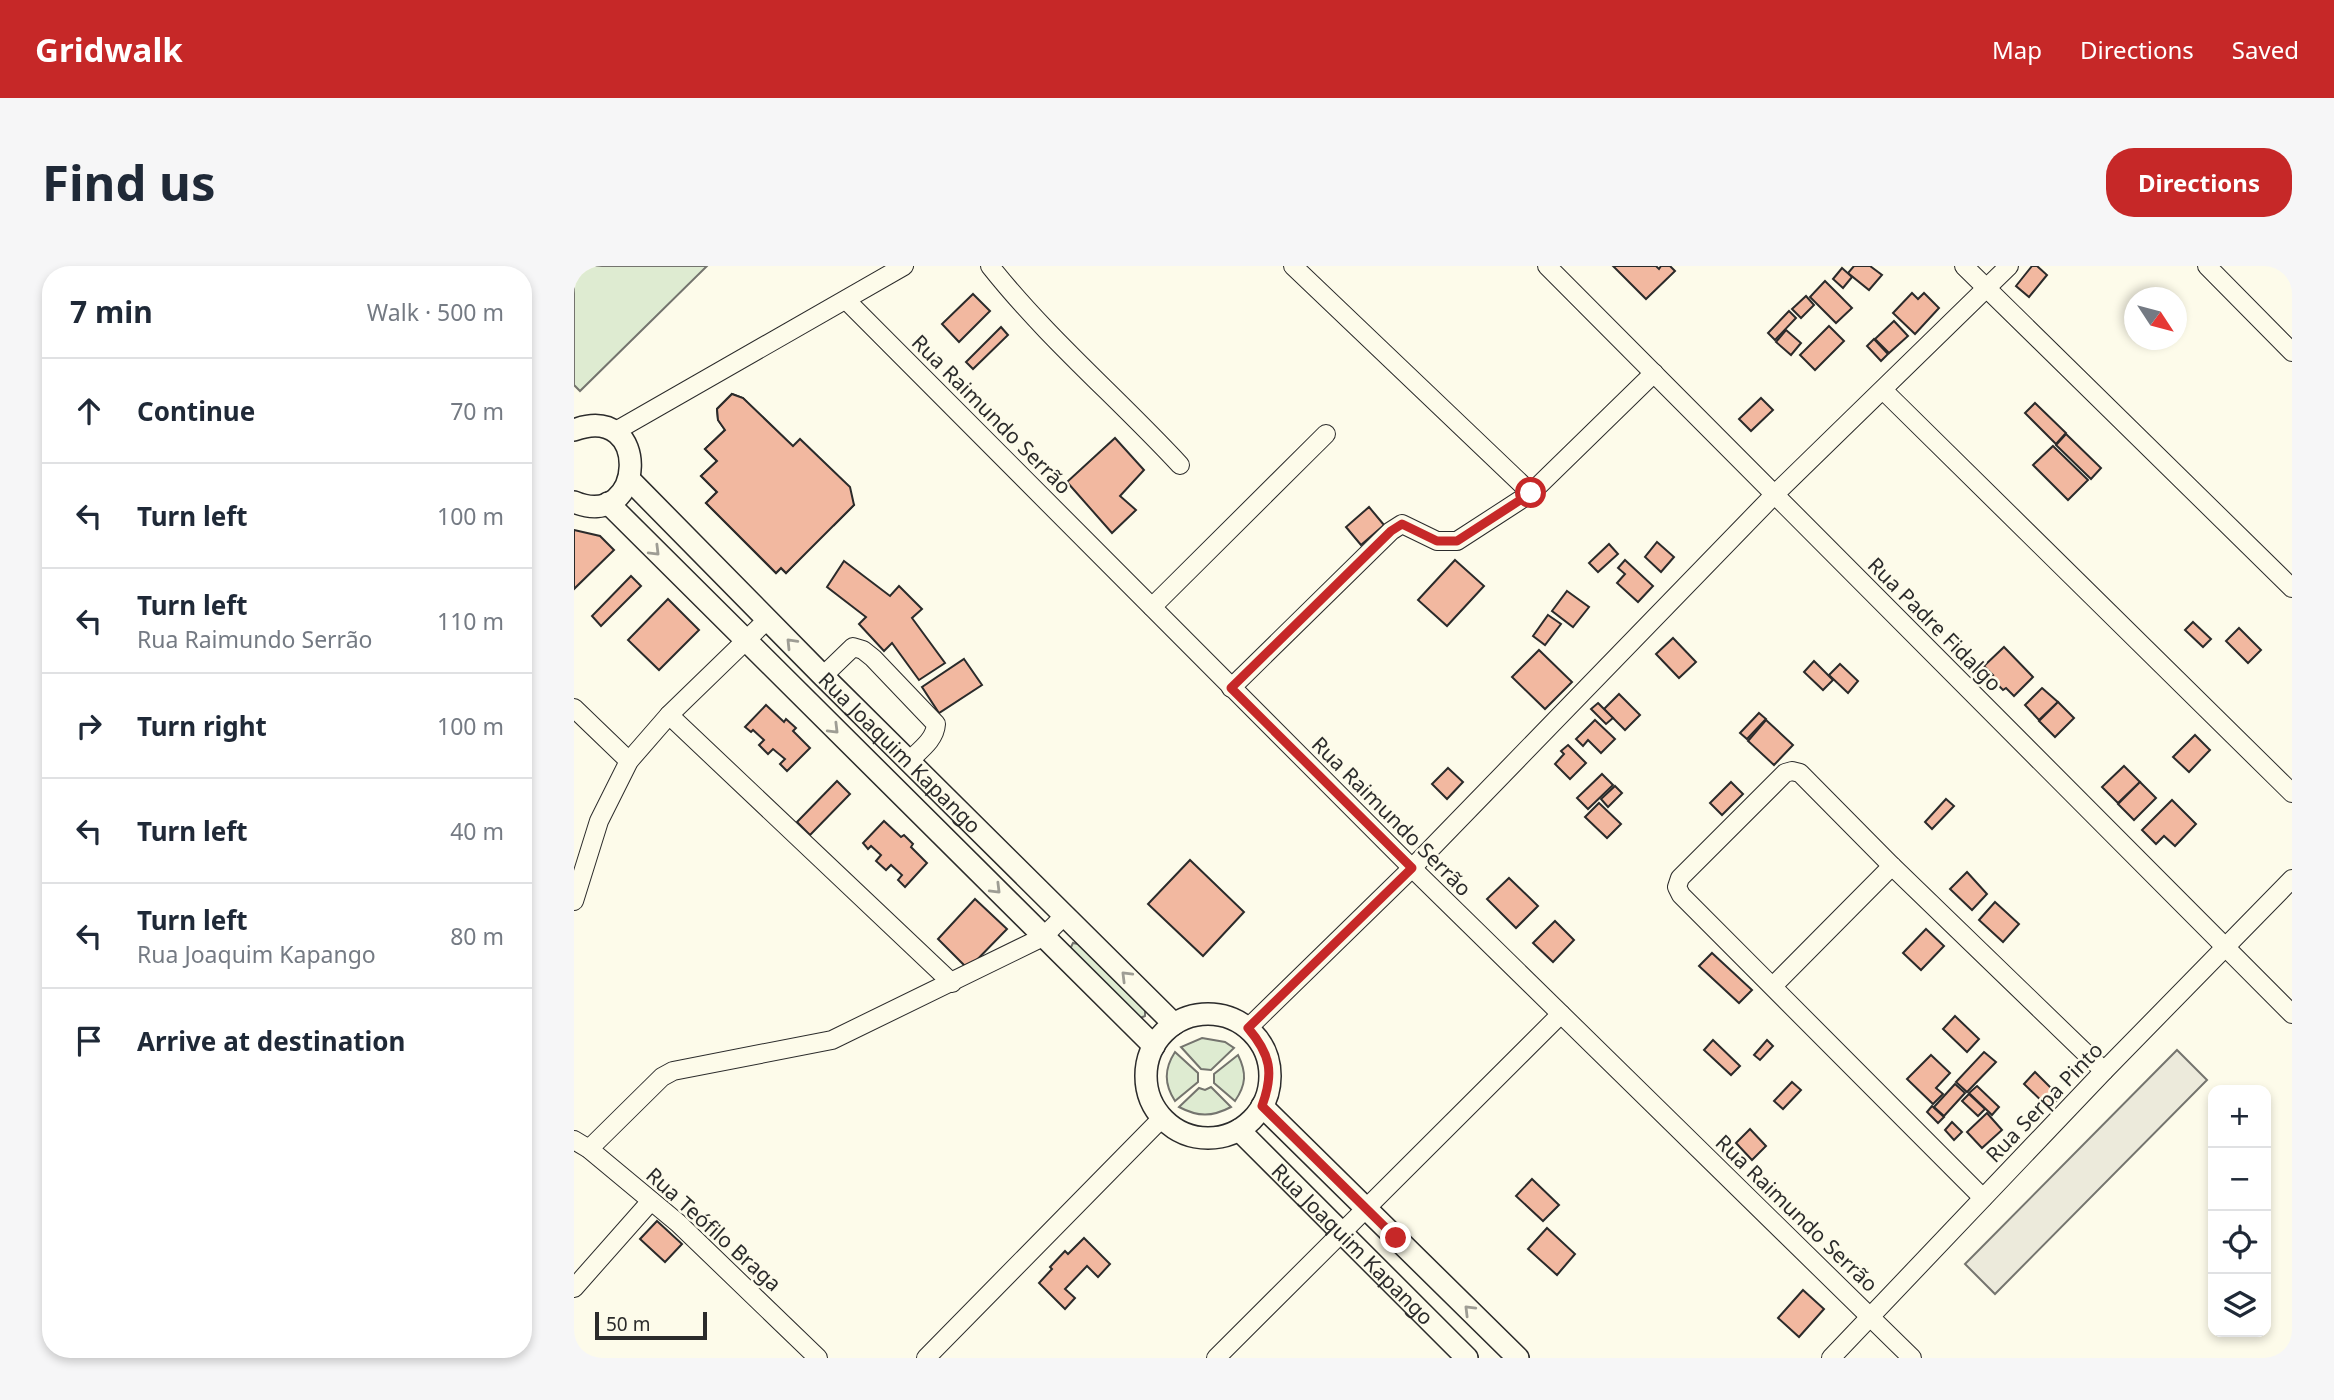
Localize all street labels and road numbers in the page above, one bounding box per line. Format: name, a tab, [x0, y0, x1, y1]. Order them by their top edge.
street label: Rua Raimundo Serrão	[906, 328, 1078, 500]
street label: Rua Padre Fidalgo	[1862, 551, 2008, 697]
street label: Rua Joaquim Kapango	[813, 666, 987, 839]
street label: Rua Raimundo Serrão	[1306, 730, 1478, 902]
street label: Rua Serpa Pinto	[1979, 1036, 2109, 1168]
street label: Rua Raimundo Serrão	[1710, 1128, 1884, 1298]
street label: Rua Joaquim Kapango	[1266, 1157, 1440, 1331]
street label: Rua Teófilo Braga	[640, 1161, 788, 1297]

